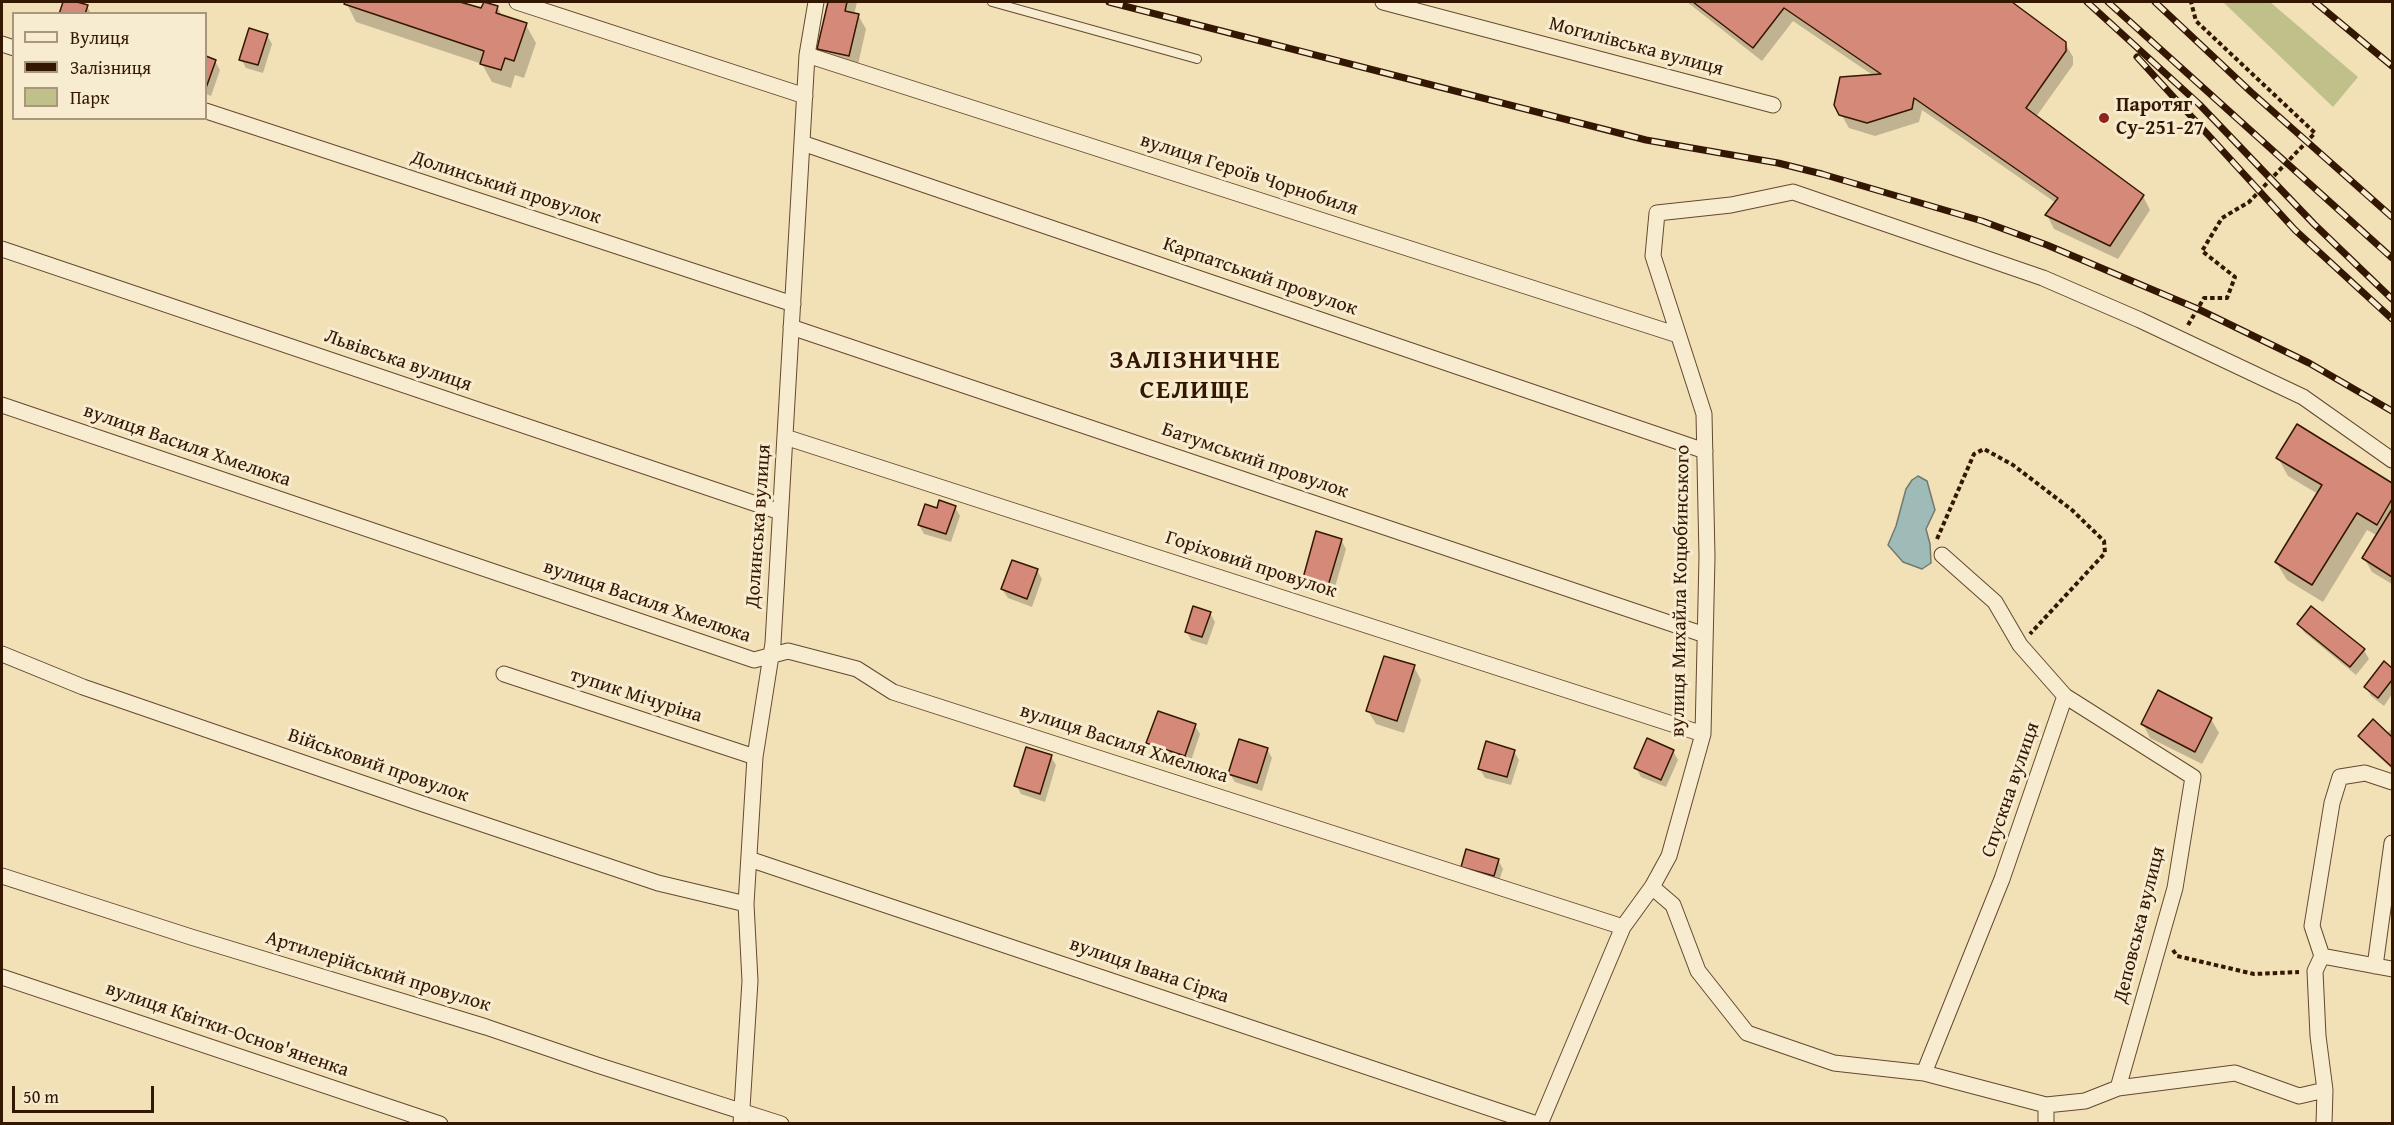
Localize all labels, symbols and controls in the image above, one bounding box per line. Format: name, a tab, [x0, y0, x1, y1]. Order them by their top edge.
legend	[12, 12, 207, 120]
street label: Могилівська вулиця	[1546, 12, 1726, 82]
text: Вулиця	[70, 24, 129, 51]
text: Залізниця	[70, 54, 151, 81]
text: Парк	[70, 84, 109, 111]
place label: Паротяг Су-251-27	[2116, 94, 2204, 141]
marker: Паротяг Су-251-27	[2097, 111, 2111, 125]
street label: вулиця Героїв Чорнобиля	[1137, 128, 1361, 222]
street label: Долинський провулок	[408, 146, 604, 230]
street label: Карпатський провулок	[1160, 232, 1360, 322]
street label: Львівська вулиця	[321, 325, 475, 397]
district label: ЗАЛІЗНИЧНЕ СЕЛИЩЕ	[1109, 345, 1281, 406]
street label: вулиця Василя Хмелюка	[80, 399, 294, 493]
street label: Батумський провулок	[1158, 418, 1352, 504]
street label: Долинська вулиця	[741, 443, 777, 609]
street label: вулиця Михайла Коцюбинського	[1666, 445, 1696, 737]
street label: Горіховий провулок	[1162, 526, 1340, 604]
street label: вулиця Василя Хмелюка	[540, 555, 754, 649]
street label: тупик Мічуріна	[567, 663, 705, 729]
street label: вулиця Василя Хмелюка	[1017, 699, 1231, 789]
street label: Спускна вулиця	[1977, 719, 2045, 861]
street label: Військовий провулок	[284, 724, 472, 808]
street label: Деповська вулиця	[2109, 844, 2171, 1006]
street label: Артилерійський провулок	[263, 926, 493, 1018]
street label: вулиця Івана Сірка	[1066, 932, 1232, 1010]
street label: вулиця Квітки-Основ'яненка	[102, 977, 352, 1083]
scale bar	[15, 1074, 158, 1112]
text: 50 m	[23, 1083, 59, 1110]

